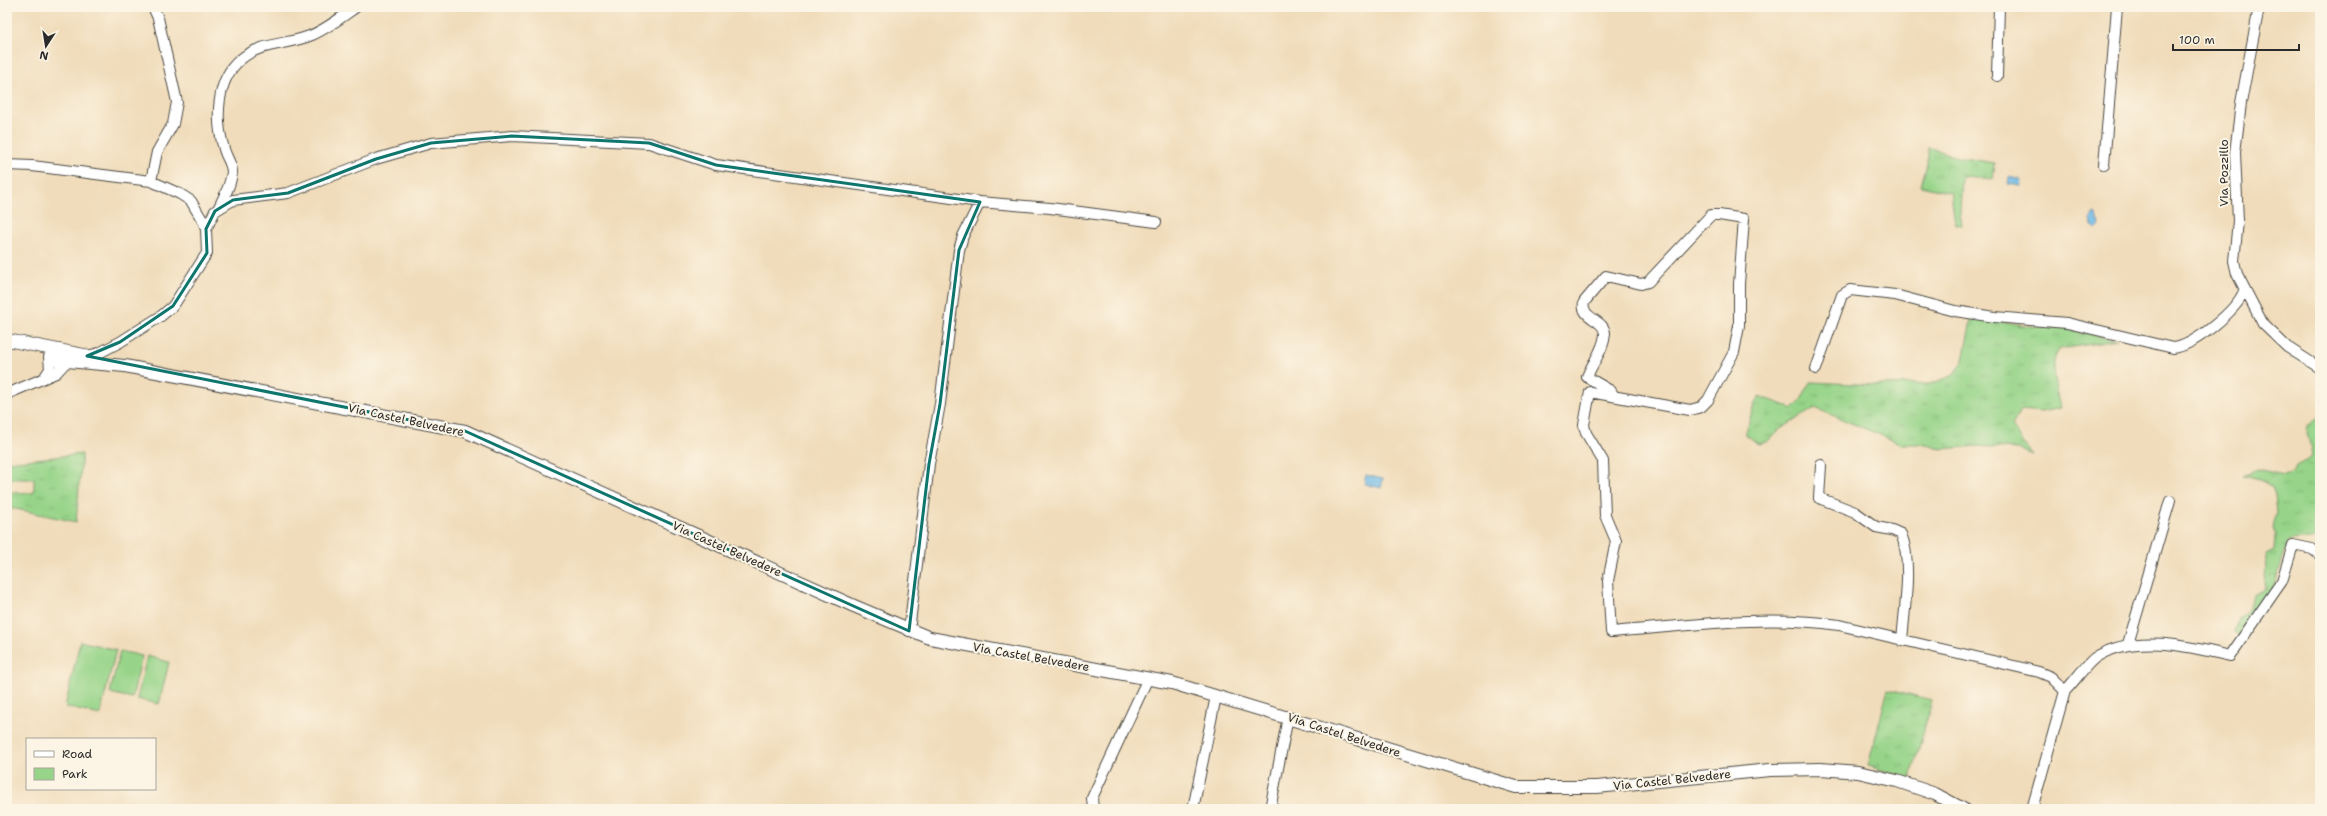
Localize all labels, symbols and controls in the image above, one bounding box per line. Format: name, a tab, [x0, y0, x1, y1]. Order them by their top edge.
north arrow	[26, 26, 66, 66]
scale bar	[2173, 26, 2299, 52]
text: 100 m	[2179, 32, 2215, 48]
text: N	[38, 47, 50, 64]
street label: Via Pozzillo	[2216, 139, 2232, 207]
street label: Via Castel Belvedere	[346, 400, 466, 440]
street label: Via Castel Belvedere	[670, 518, 785, 580]
street label: Via Castel Belvedere	[971, 639, 1091, 675]
street label: Via Castel Belvedere	[1285, 709, 1403, 761]
legend	[26, 738, 156, 790]
text: Road	[62, 746, 93, 762]
text: Park	[62, 766, 88, 782]
street label: Via Castel Belvedere	[1612, 766, 1732, 794]

